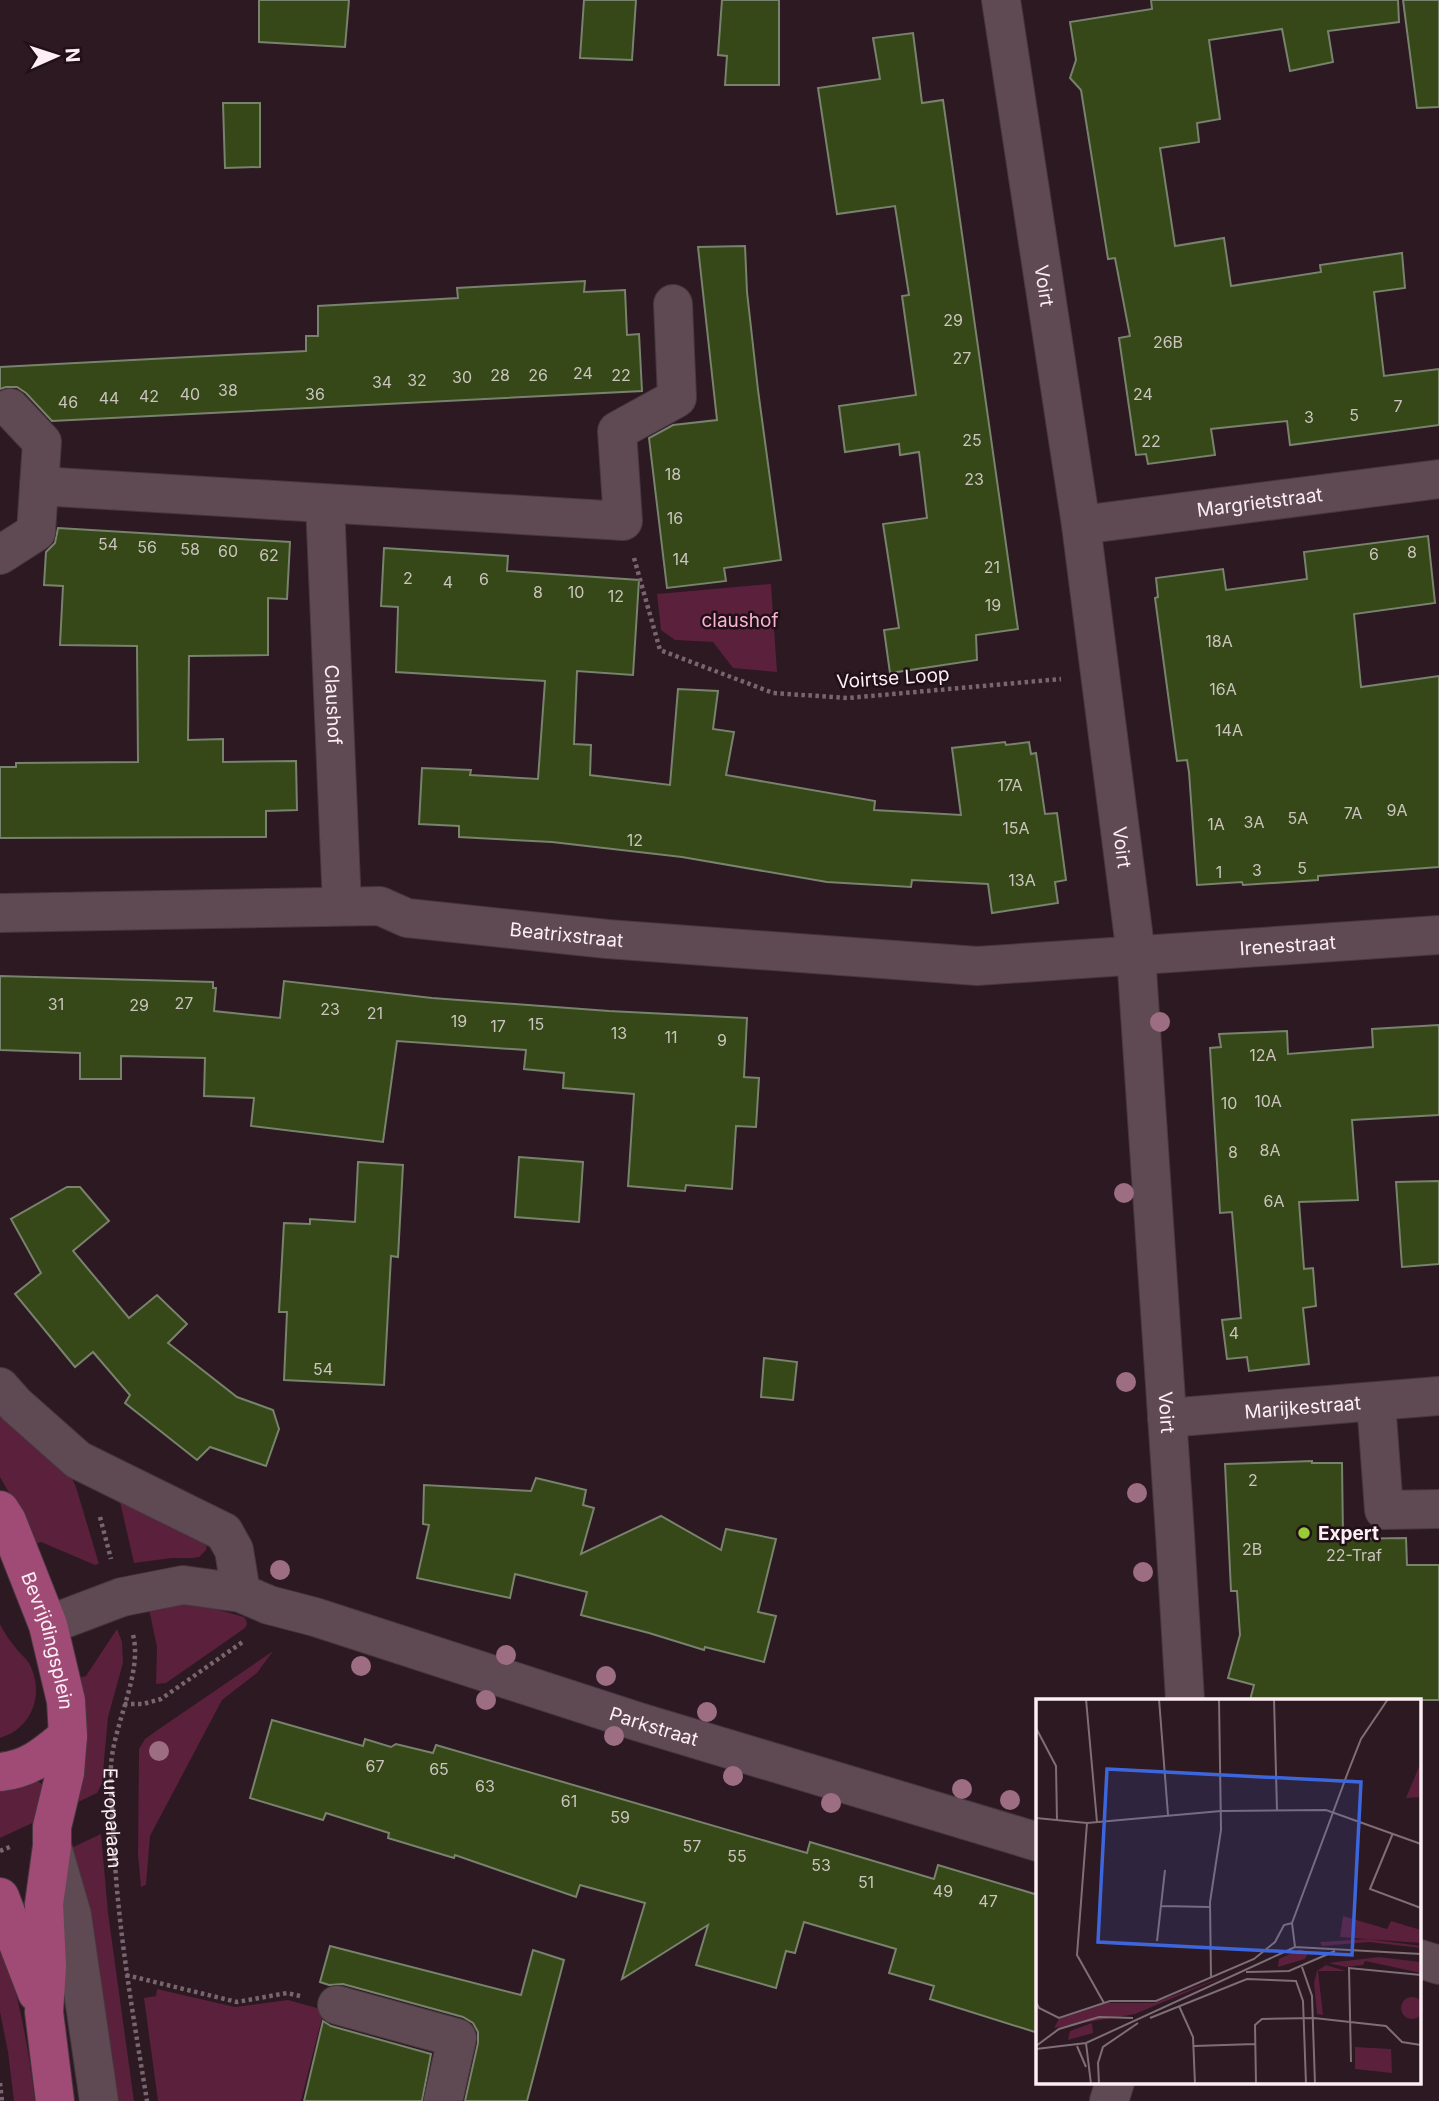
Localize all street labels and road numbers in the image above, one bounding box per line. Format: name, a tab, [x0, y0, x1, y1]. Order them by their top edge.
street label: Voirt	[1030, 263, 1059, 308]
street label: Margrietstraat	[1195, 483, 1324, 522]
street label: Voirtse Loop	[836, 663, 950, 693]
street label: Claushof	[320, 664, 347, 745]
street label: Voirt	[1108, 825, 1136, 870]
street label: Beatrixstraat	[509, 917, 624, 952]
street label: Irenestraat	[1239, 930, 1336, 960]
street label: Voirt	[1154, 1391, 1180, 1434]
street label: Marijkestraat	[1244, 1391, 1362, 1423]
street label: Bevrijdingsplein	[17, 1568, 78, 1710]
street label: Parkstraat	[607, 1702, 701, 1751]
street label: Europalaan	[99, 1768, 127, 1869]

